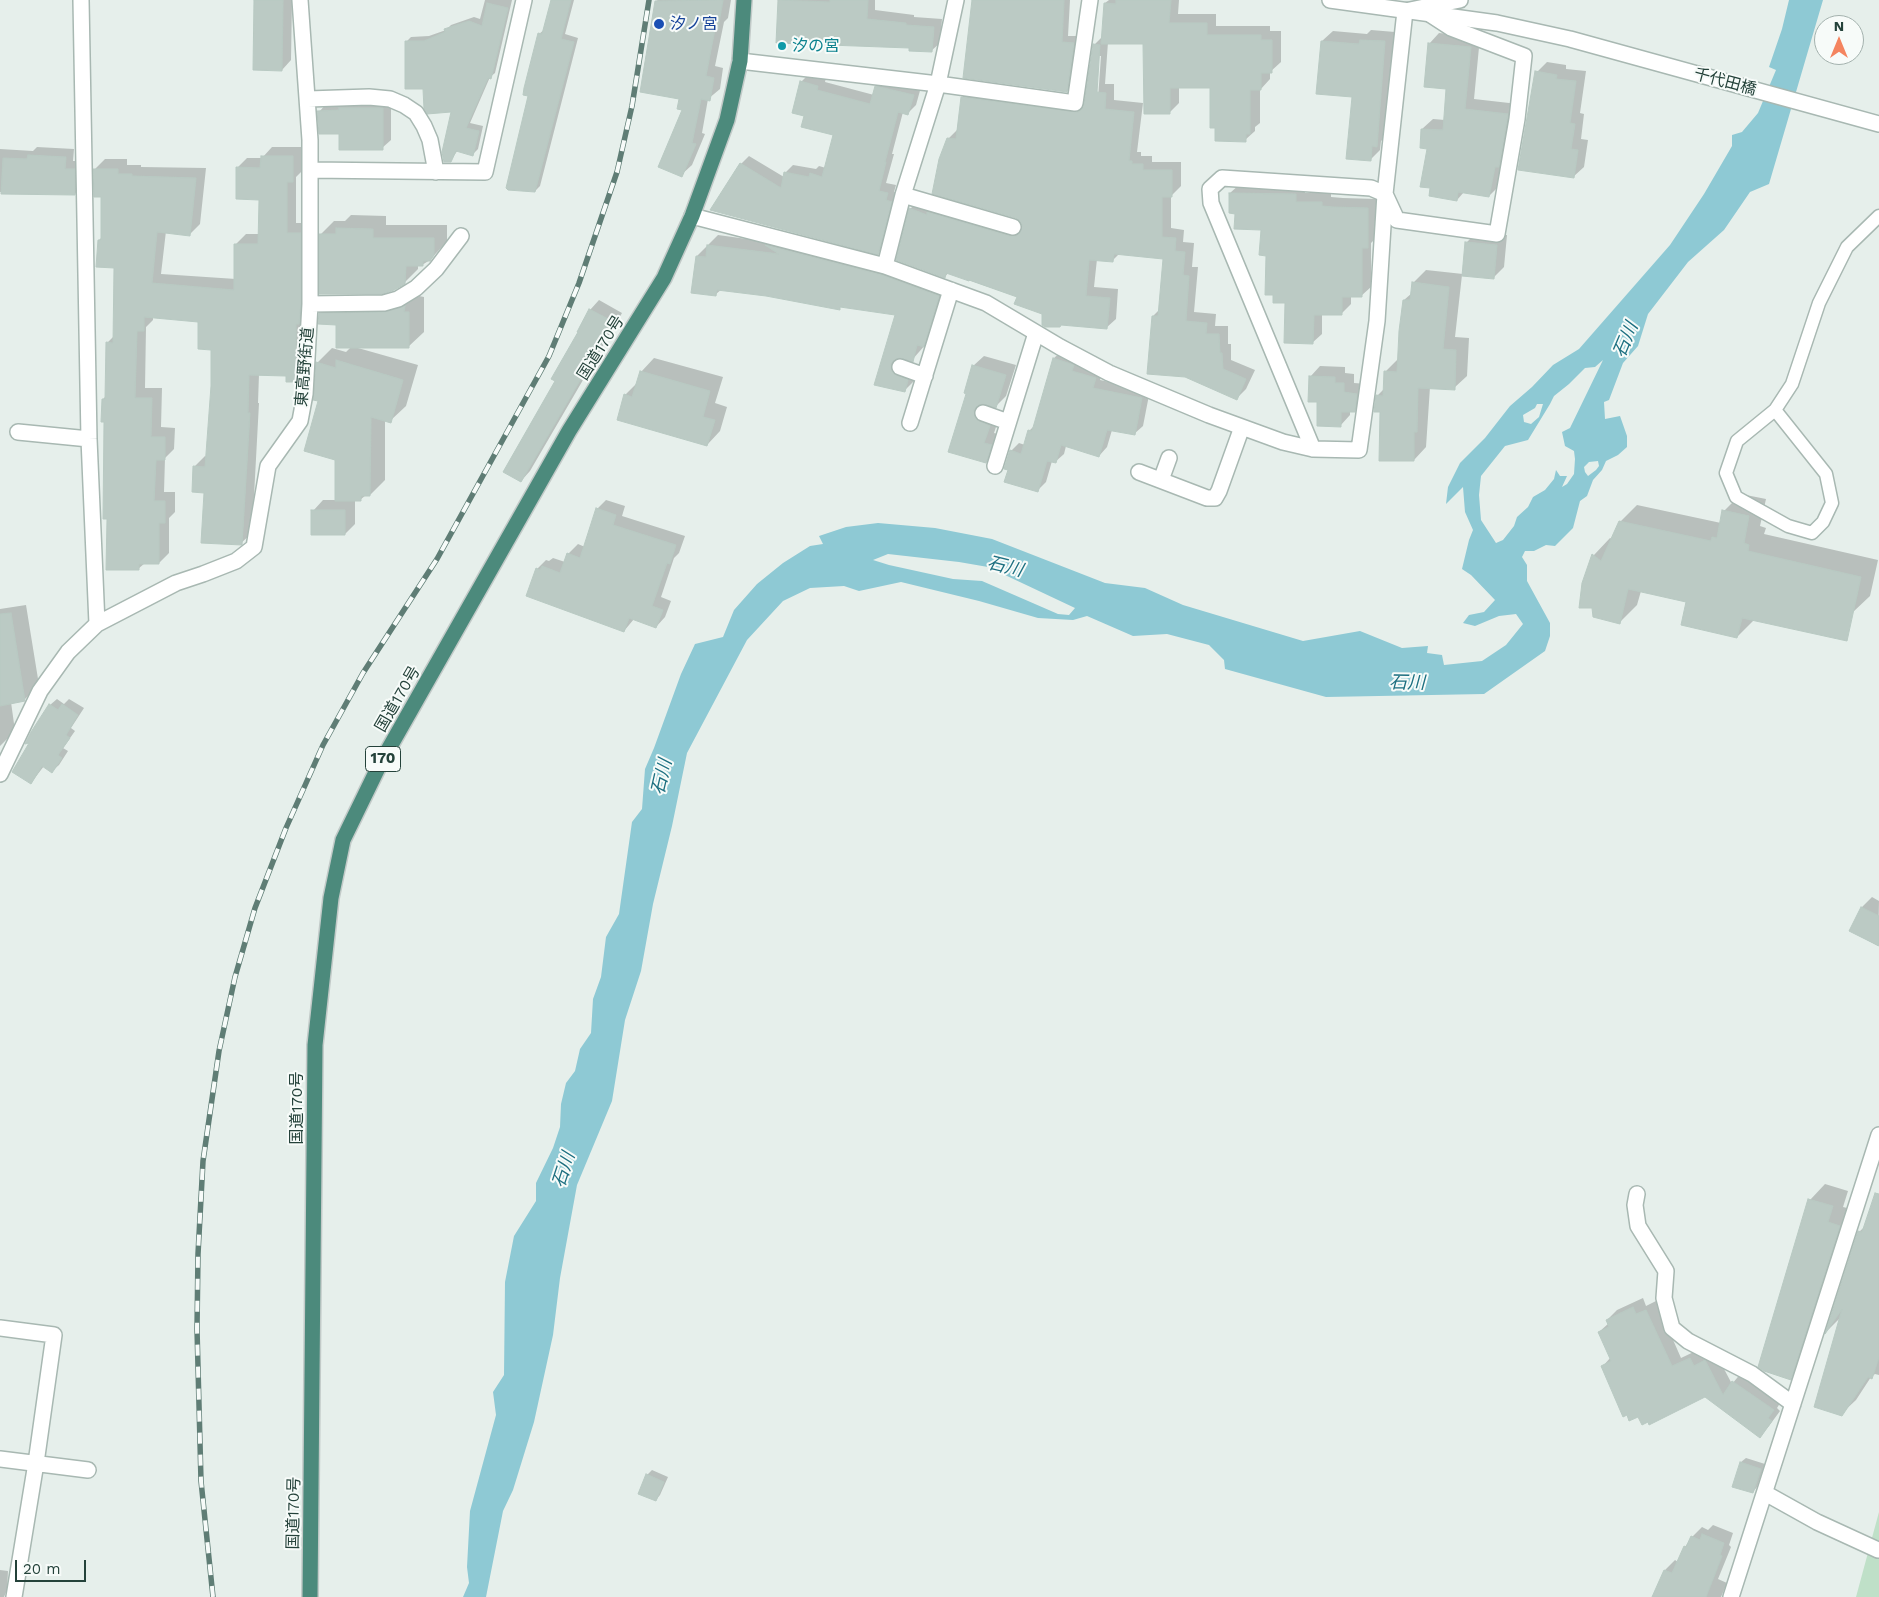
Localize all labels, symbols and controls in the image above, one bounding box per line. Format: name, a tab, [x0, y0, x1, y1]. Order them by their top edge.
place label: 汐ノ宮	[670, 14, 718, 34]
north arrow	[1814, 15, 1864, 65]
marker: 汐ノ宮	[652, 17, 666, 31]
text: N	[1834, 18, 1844, 34]
place label: 汐の宮	[792, 36, 840, 56]
marker: 汐の宮	[776, 40, 788, 52]
street label: 千代田橋	[1692, 64, 1758, 100]
street label: 国道170号	[574, 312, 628, 384]
water label: 石川	[1609, 319, 1643, 361]
street label: 東高野街道	[292, 326, 318, 408]
water label: 石川	[985, 552, 1025, 582]
street label: 国道170号	[371, 663, 425, 735]
water label: 石川	[1389, 672, 1425, 694]
road number: 170	[366, 746, 400, 772]
water label: 石川	[647, 757, 677, 797]
street label: 国道170号	[287, 1072, 307, 1144]
water label: 石川	[548, 1150, 580, 1190]
street label: 国道170号	[284, 1476, 304, 1550]
scale bar	[18, 1550, 89, 1582]
text: 20 m	[23, 1560, 61, 1578]

